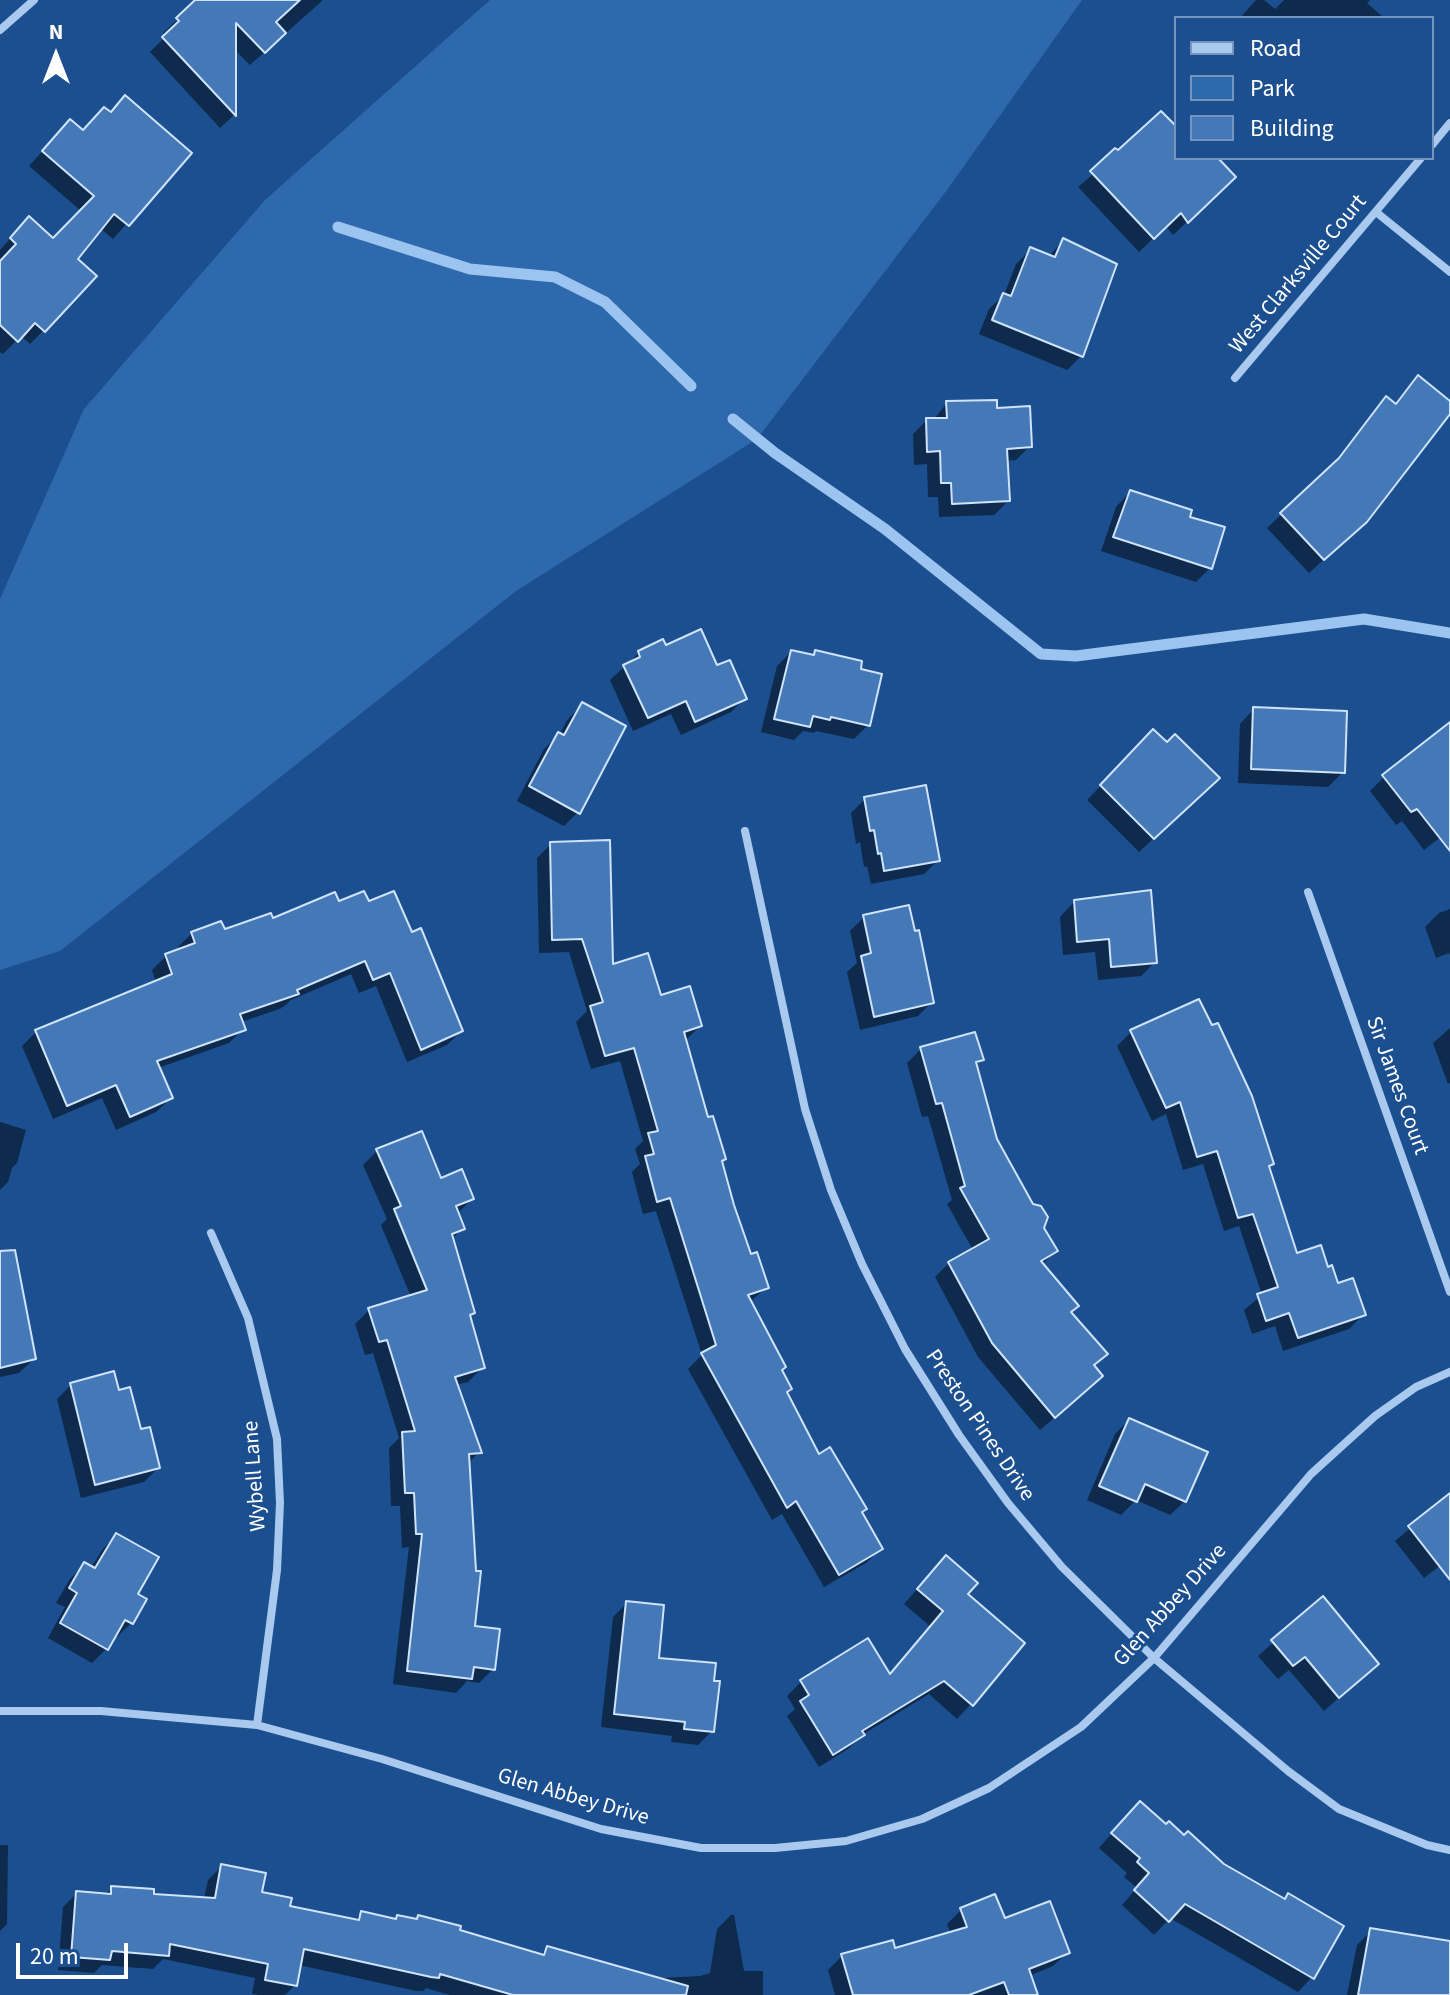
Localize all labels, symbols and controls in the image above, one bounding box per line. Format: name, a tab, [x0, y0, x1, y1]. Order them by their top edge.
north arrow	[16, 16, 96, 96]
text: N	[49, 16, 63, 48]
legend	[1174, 16, 1434, 160]
text: Road	[1250, 31, 1302, 66]
text: Park	[1250, 71, 1295, 106]
text: Building	[1250, 111, 1334, 146]
street label: West Clarksville Court	[1225, 190, 1373, 360]
street label: Sir James Court	[1359, 1013, 1433, 1159]
street label: Preston Pines Drive	[919, 1345, 1039, 1507]
street label: Wybell Lane	[239, 1420, 273, 1532]
street label: Glen Abbey Drive	[1109, 1539, 1233, 1673]
street label: Glen Abbey Drive	[494, 1764, 652, 1832]
scale bar	[20, 1927, 132, 1977]
text: 20 m	[30, 1939, 79, 1974]

